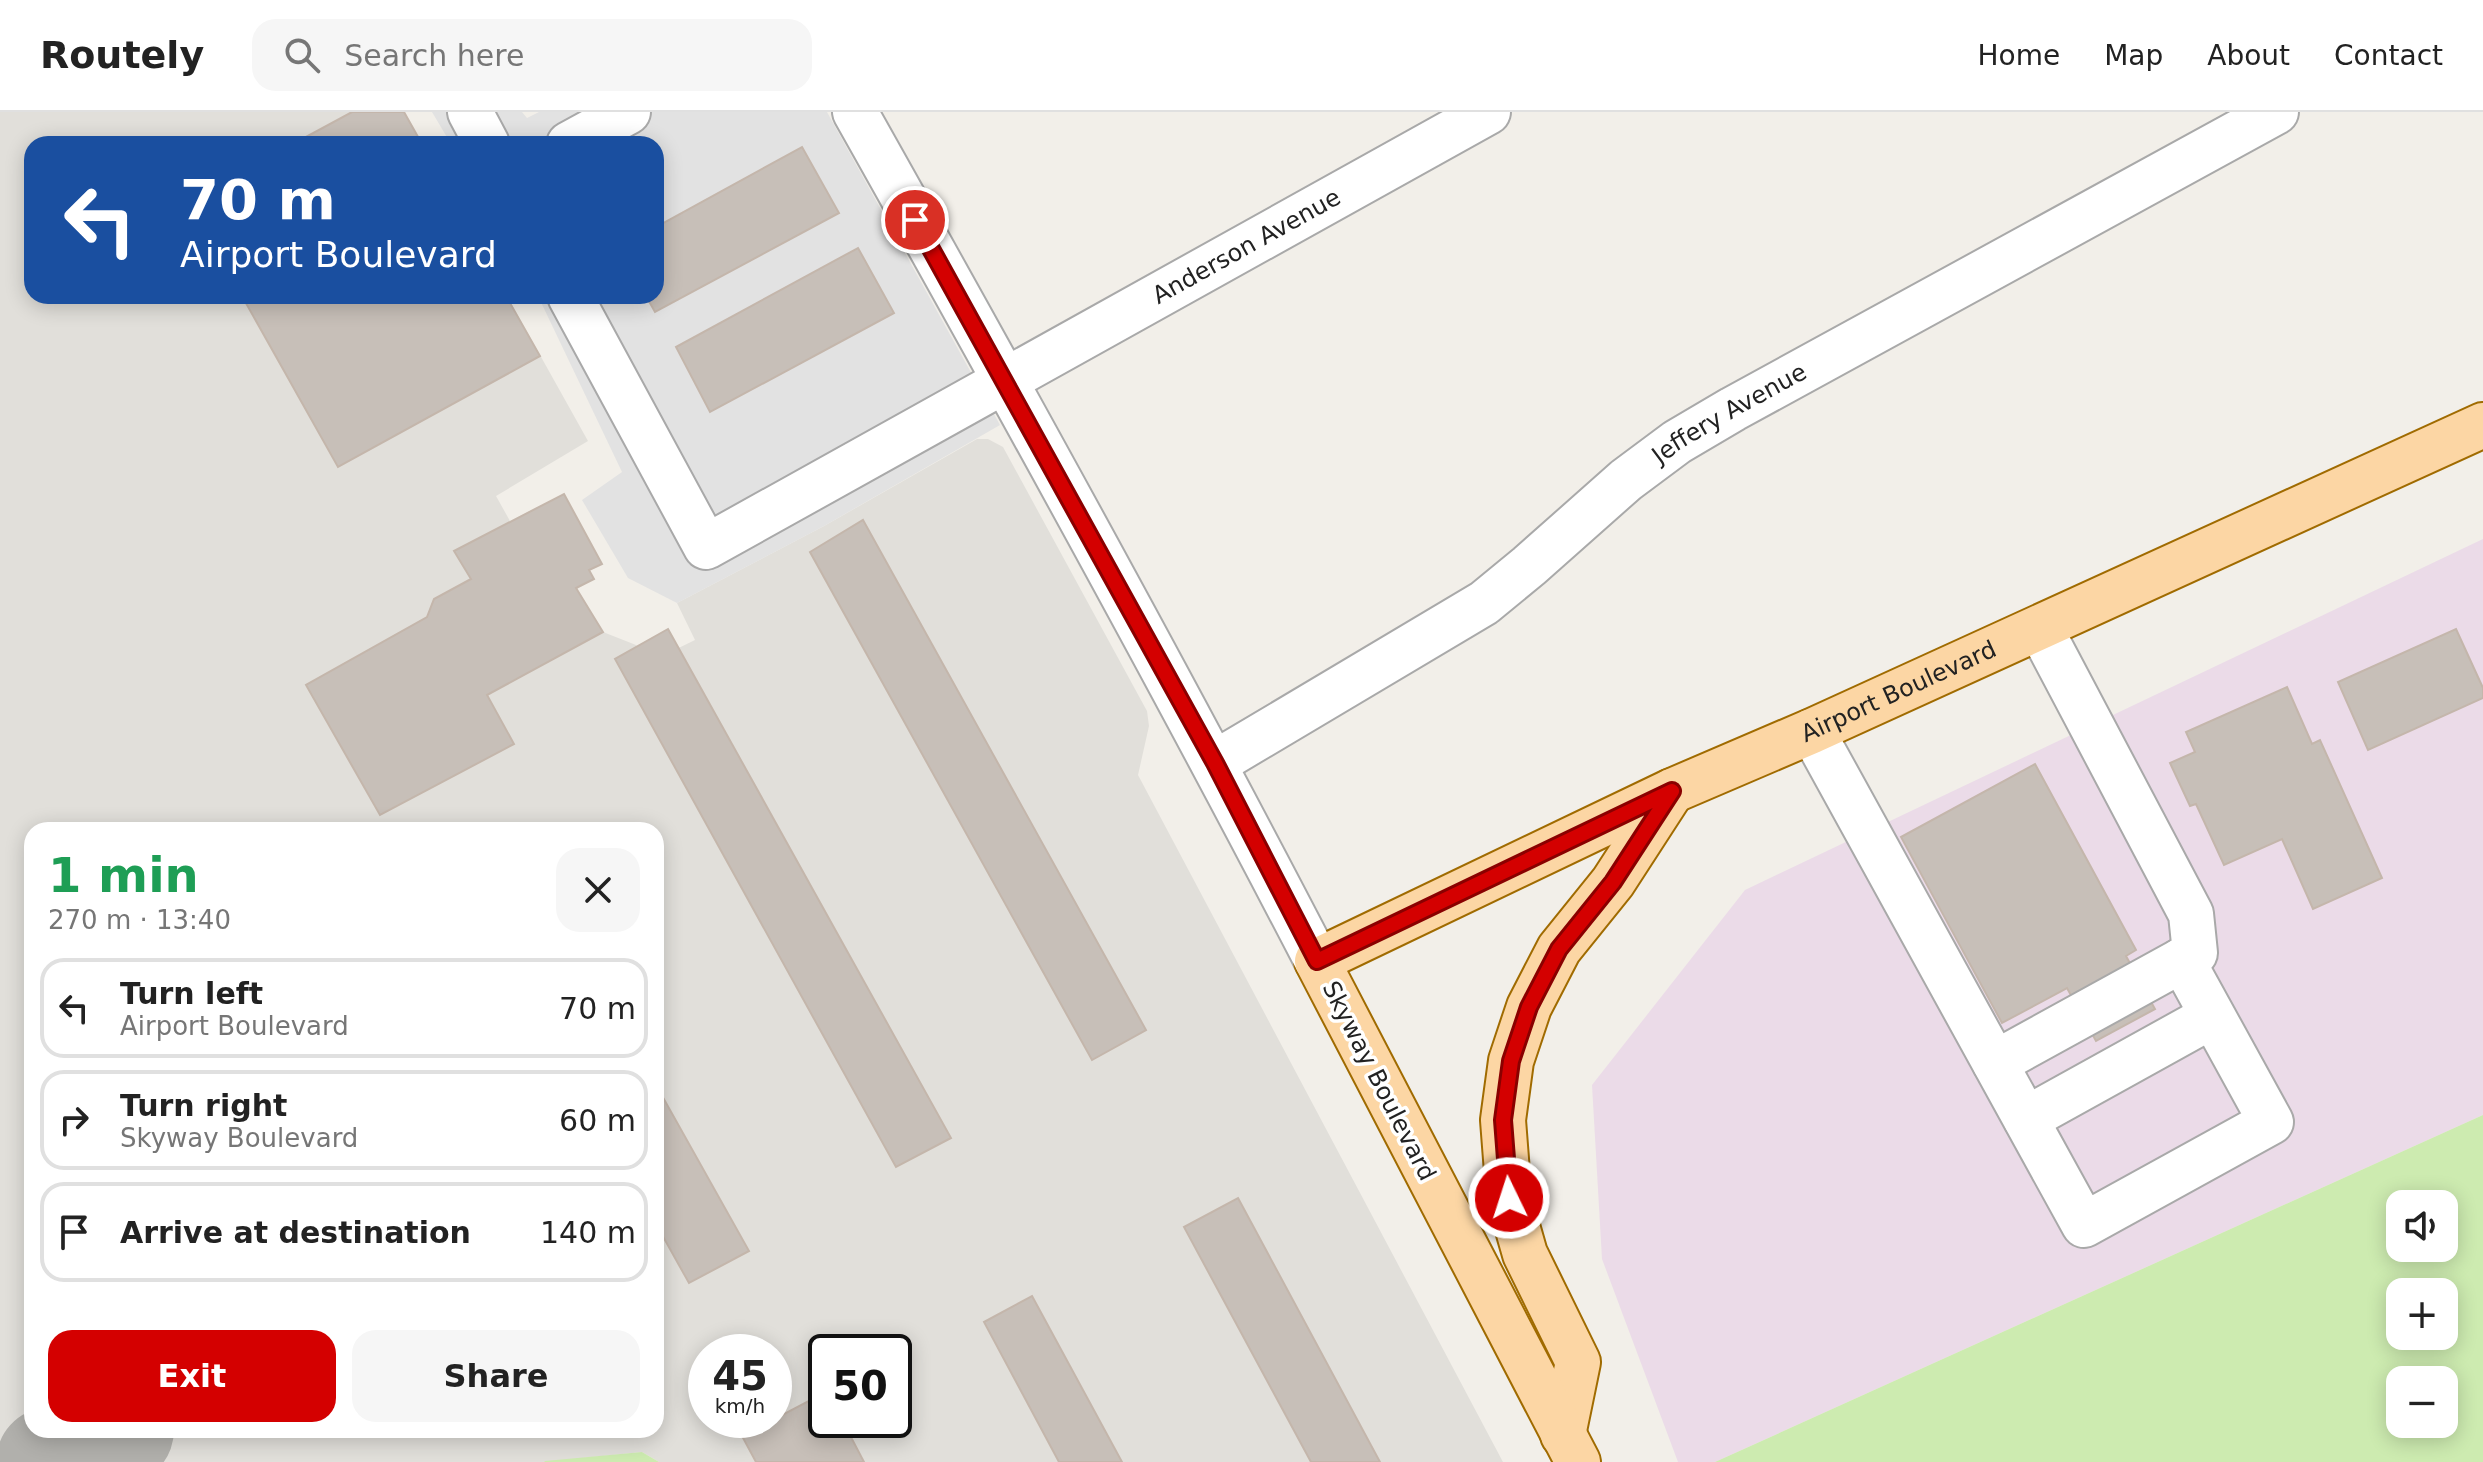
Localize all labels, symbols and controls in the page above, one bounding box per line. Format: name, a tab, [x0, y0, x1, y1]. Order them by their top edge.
search box	[252, 19, 812, 91]
text: Routely	[40, 33, 204, 77]
icon: search	[280, 33, 324, 77]
text: Search here	[344, 38, 524, 73]
text: Home	[1977, 39, 2060, 72]
text: Map	[2104, 39, 2163, 72]
text: About	[2207, 39, 2290, 72]
text: Contact	[2334, 39, 2443, 72]
text: 70 m	[180, 167, 336, 232]
icon: left	[48, 168, 152, 272]
street label: Anderson Avenue	[1148, 183, 1345, 310]
pin	[881, 186, 949, 254]
icon: arrive	[893, 198, 937, 242]
text: Airport Boulevard	[180, 234, 497, 275]
street label: Jeffery Avenue	[1645, 358, 1811, 471]
street label: Airport Boulevard	[1797, 635, 2001, 748]
text: 1 min	[48, 847, 199, 903]
button: close	[556, 848, 640, 932]
text: 270 m · 13:40	[48, 905, 231, 935]
text: Turn left	[120, 976, 263, 1011]
street label: Skyway Boulevard	[1317, 977, 1441, 1185]
icon: left	[52, 986, 96, 1030]
text: 70 m	[559, 991, 636, 1026]
text: Airport Boulevard	[120, 1011, 349, 1041]
text: Turn right	[120, 1088, 287, 1123]
icon: right	[52, 1098, 96, 1142]
text: 60 m	[559, 1103, 636, 1138]
text: Skyway Boulevard	[120, 1123, 358, 1153]
position arrow	[1467, 1156, 1551, 1240]
map controls	[2386, 1190, 2458, 1438]
button: sound	[2386, 1190, 2458, 1262]
icon: arrive	[52, 1210, 96, 1254]
text: Arrive at destination	[120, 1215, 471, 1250]
text: 140 m	[540, 1215, 636, 1250]
button: +	[2386, 1278, 2458, 1350]
button: Exit	[48, 1330, 336, 1422]
button: Share	[352, 1330, 640, 1422]
speed limit sign: 50	[808, 1334, 912, 1438]
text: 45	[712, 1353, 768, 1399]
button: −	[2386, 1366, 2458, 1438]
text: km/h	[715, 1394, 765, 1418]

